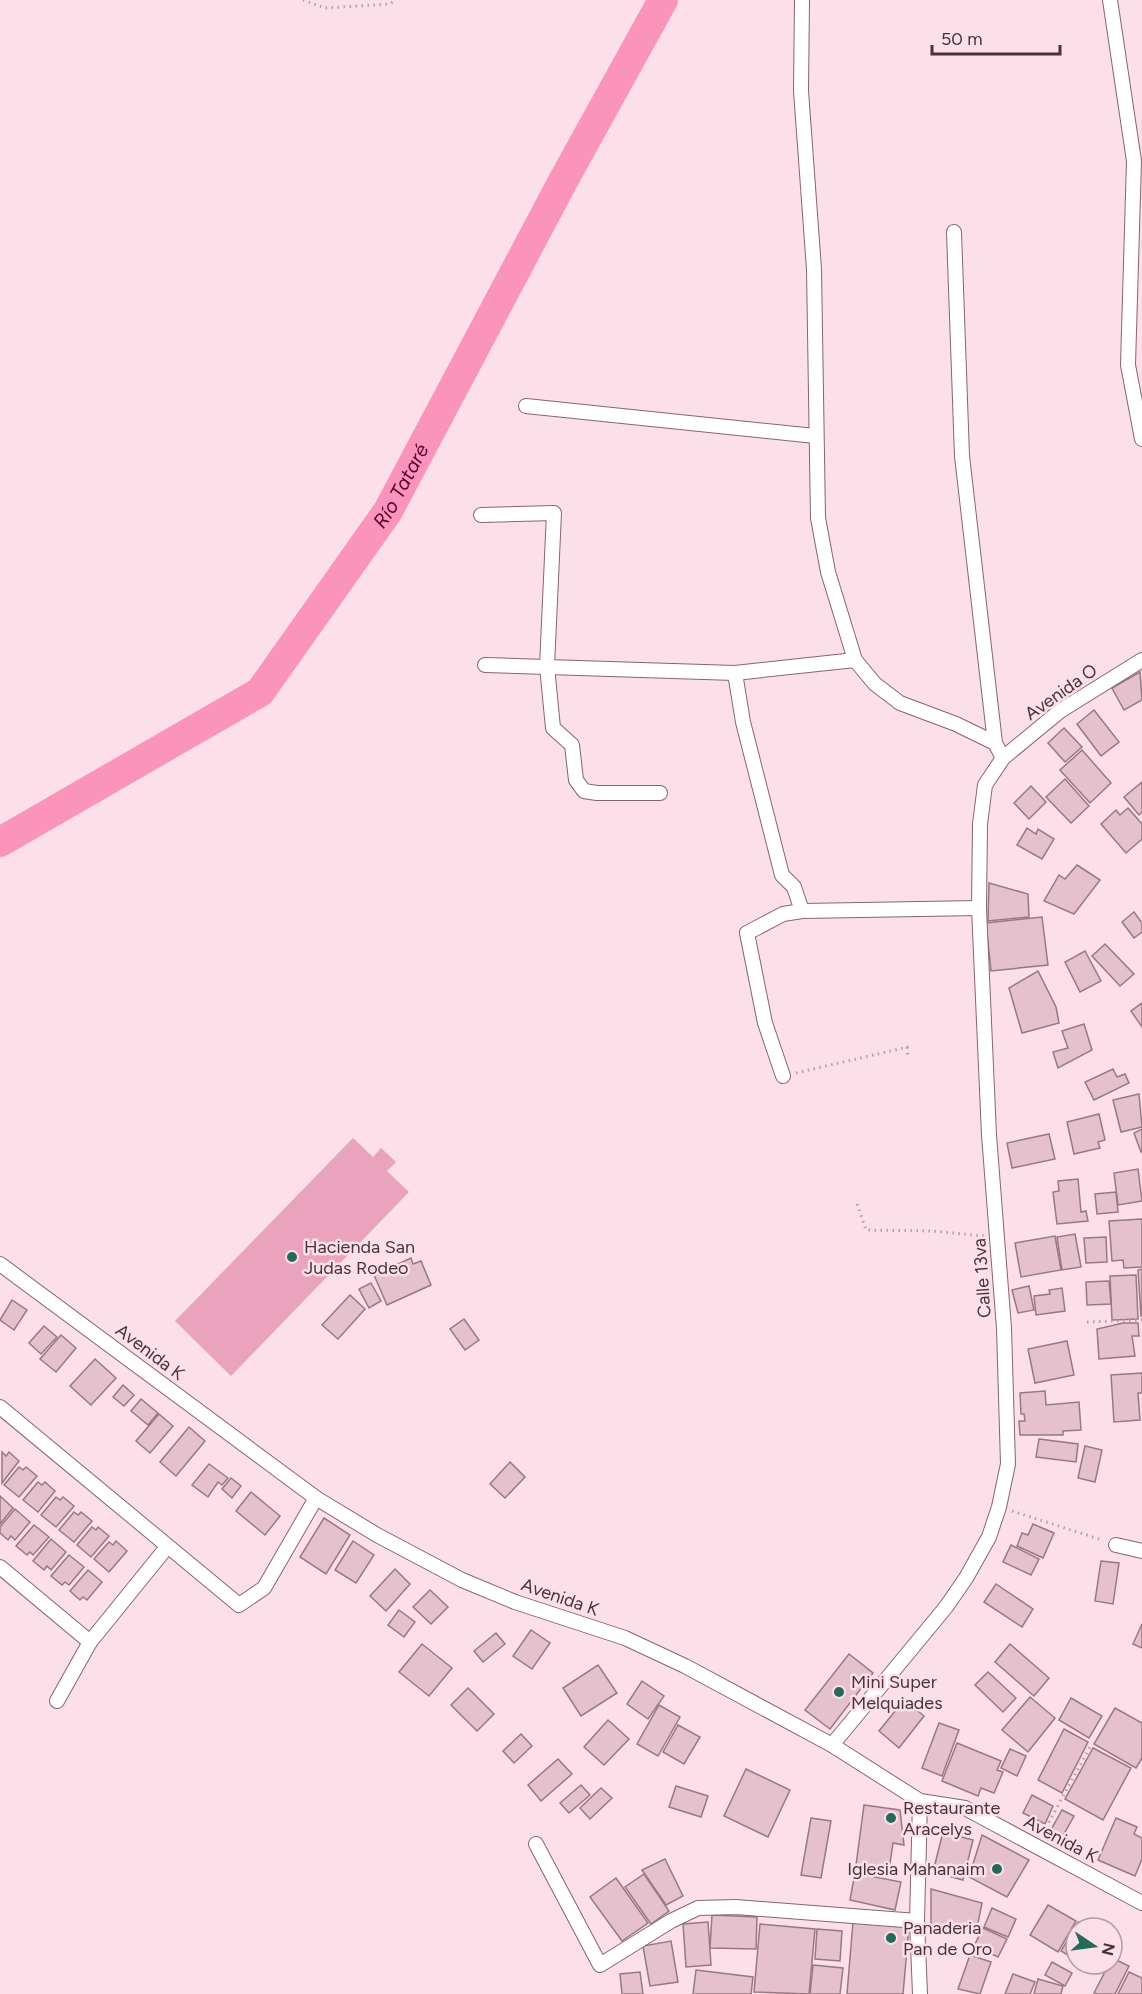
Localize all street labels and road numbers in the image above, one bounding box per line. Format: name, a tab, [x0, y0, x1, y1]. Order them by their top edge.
street label: Avenida O	[1021, 659, 1101, 725]
street label: Calle 13va	[968, 1237, 996, 1319]
street label: Avenida K	[111, 1319, 189, 1385]
street label: Avenida K	[518, 1574, 602, 1620]
street label: Avenida K	[1020, 1810, 1102, 1868]

